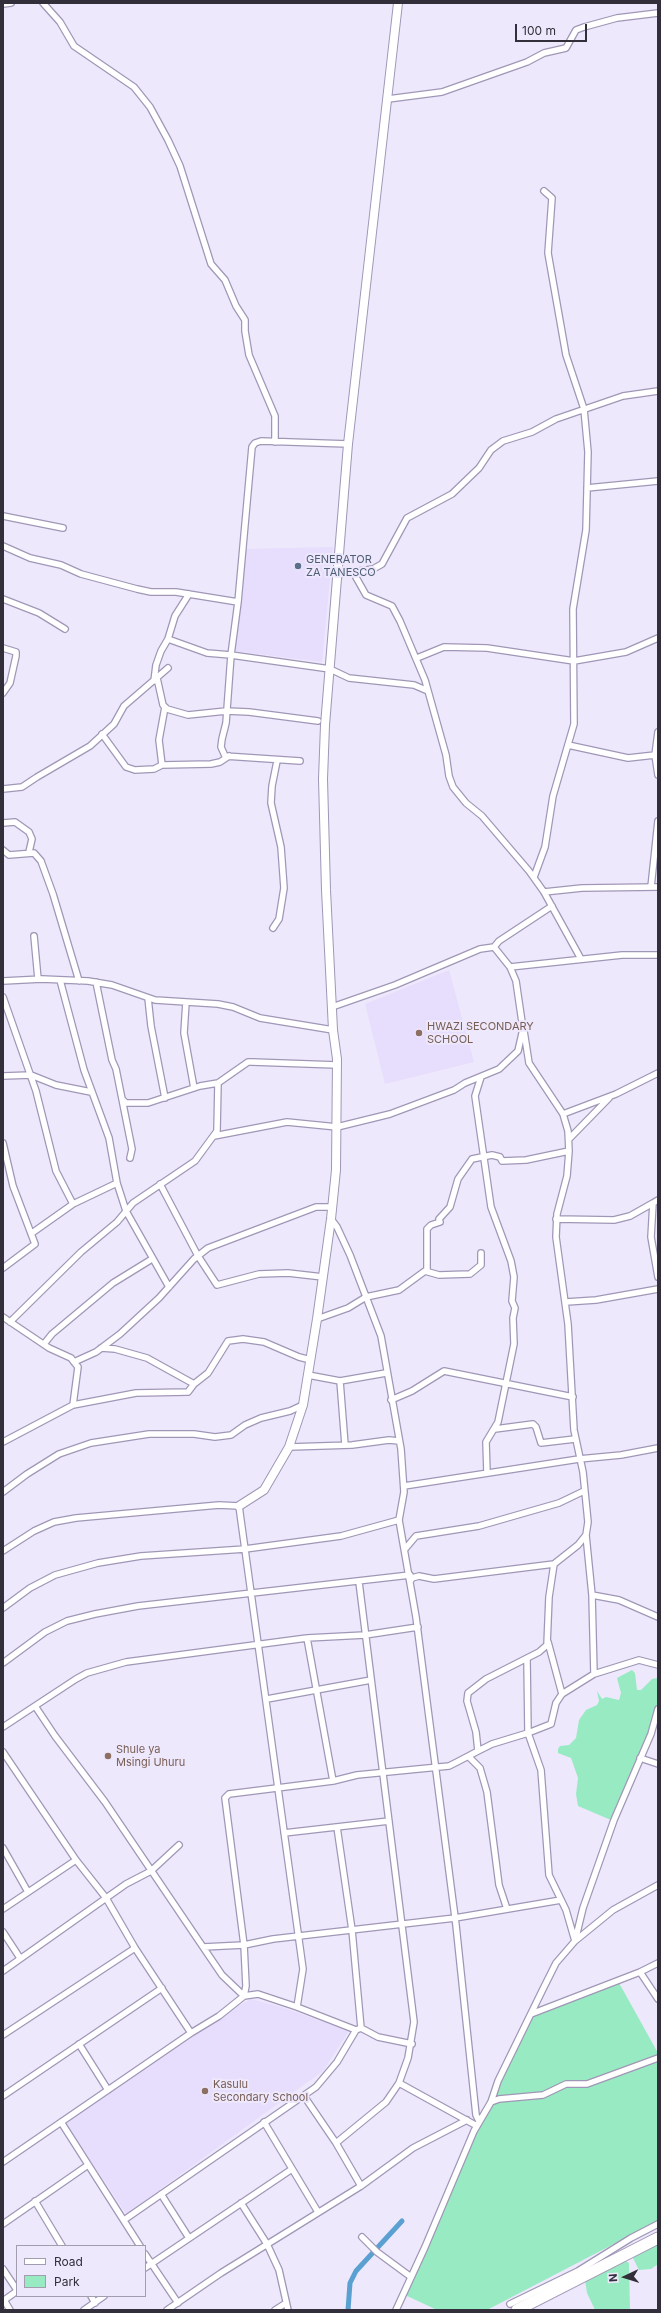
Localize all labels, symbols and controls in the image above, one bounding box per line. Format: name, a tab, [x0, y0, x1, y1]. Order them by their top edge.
scale bar	[517, 16, 589, 42]
text: 100 m	[522, 23, 556, 38]
place label: GENERATOR ZA TANESCO	[306, 553, 376, 579]
marker: GENERATOR ZA TANESCO	[293, 561, 303, 571]
place label: HWAZI SECONDARY SCHOOL	[427, 1020, 534, 1046]
marker: HWAZI SECONDARY SCHOOL	[414, 1028, 424, 1038]
place label: Shule ya Msingi Uhuru	[116, 1743, 185, 1769]
marker: Shule ya Msingi Uhuru	[103, 1751, 113, 1761]
place label: Kasulu Secondary School	[213, 2078, 308, 2104]
marker: Kasulu Secondary School	[200, 2086, 210, 2096]
legend	[16, 2245, 146, 2297]
text: Road	[54, 2254, 83, 2269]
north arrow	[605, 2257, 645, 2297]
text: N	[606, 2273, 620, 2283]
text: Park	[54, 2274, 80, 2289]

